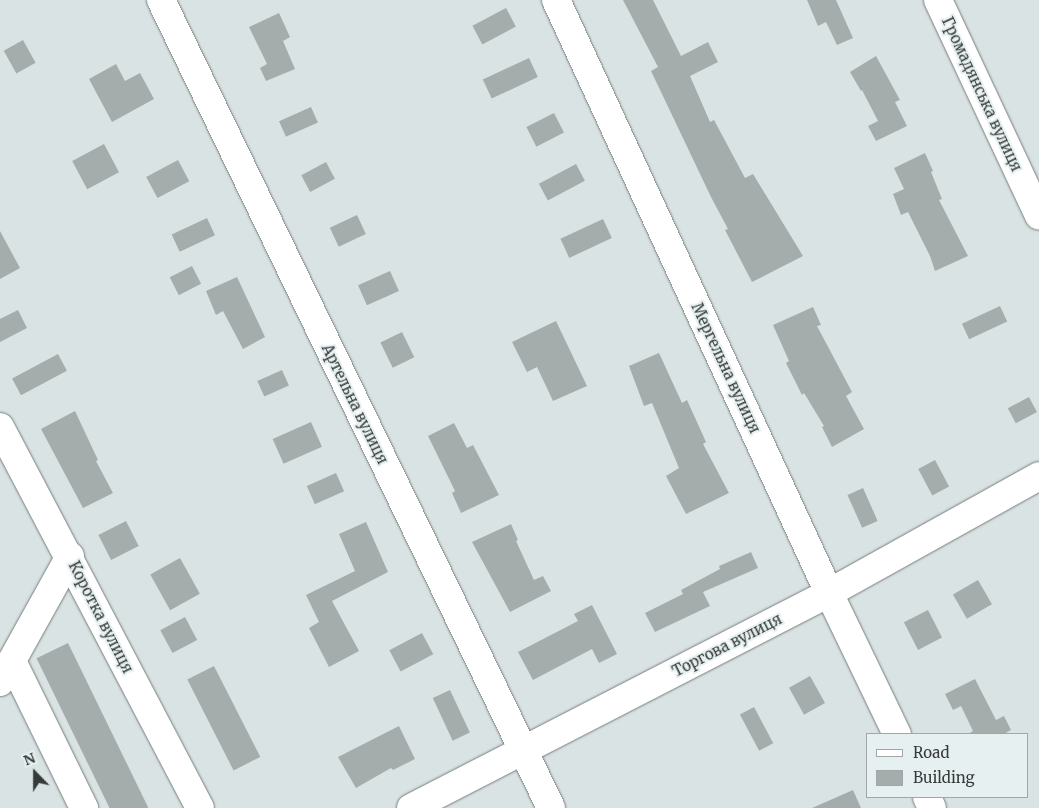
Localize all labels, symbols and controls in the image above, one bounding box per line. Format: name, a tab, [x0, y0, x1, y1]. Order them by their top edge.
street label: Громадянська вулиця	[938, 14, 1026, 174]
street label: Мергельна вулиця	[688, 300, 764, 436]
street label: Артельна вулиця	[318, 341, 392, 467]
street label: Коротка вулиця	[65, 558, 137, 676]
street label: Торгова вулиця	[669, 610, 785, 680]
legend	[866, 733, 1029, 798]
text: Road	[913, 743, 949, 762]
north arrow	[10, 748, 60, 798]
text: N	[21, 749, 38, 770]
text: Building	[913, 768, 975, 787]

